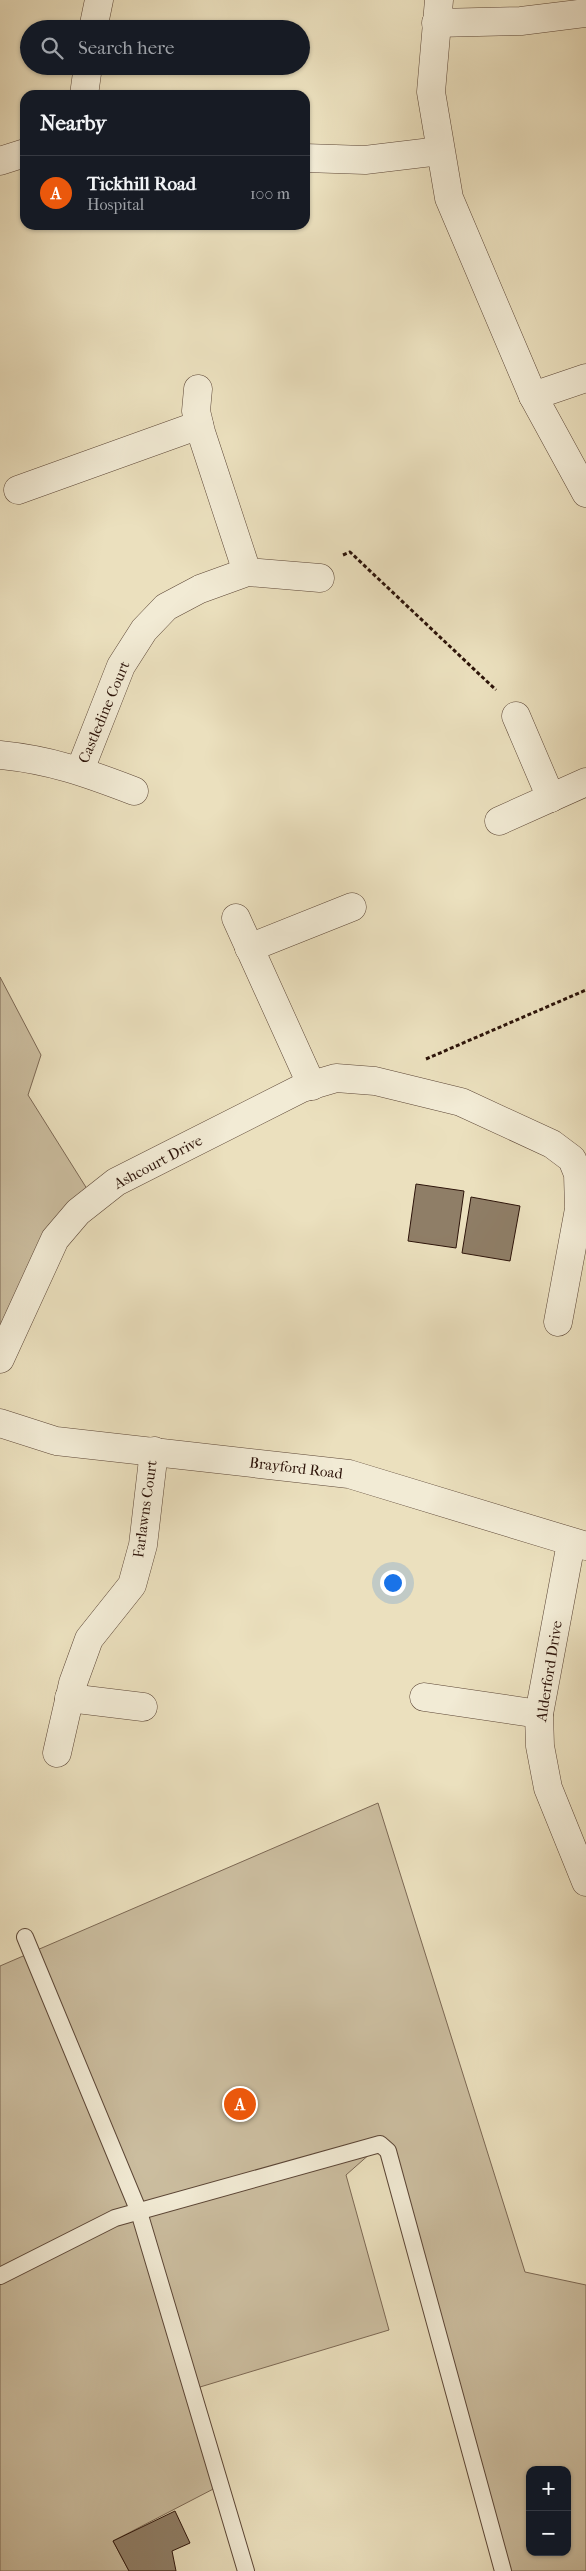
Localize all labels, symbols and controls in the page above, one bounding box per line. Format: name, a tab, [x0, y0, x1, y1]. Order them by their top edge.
search box	[20, 20, 310, 75]
icon: search	[38, 34, 66, 62]
text: Search here	[78, 37, 174, 59]
text: Nearby	[40, 111, 106, 135]
text: Tickhill Road	[87, 173, 196, 195]
text: A	[51, 184, 61, 203]
text: 100 m	[250, 184, 290, 203]
text: Hospital	[87, 195, 144, 214]
street label: Castledine Court	[74, 658, 134, 766]
street label: Ashcourt Drive	[110, 1131, 206, 1193]
street label: Brayford Road	[248, 1453, 345, 1483]
street label: Farlawns Court	[129, 1458, 161, 1559]
your location	[380, 1570, 406, 1596]
street label: Alderford Drive	[532, 1619, 566, 1724]
pin: A	[224, 2085, 256, 2123]
map controls	[526, 2466, 571, 2556]
button: +	[526, 2466, 571, 2511]
button: −	[526, 2511, 571, 2556]

